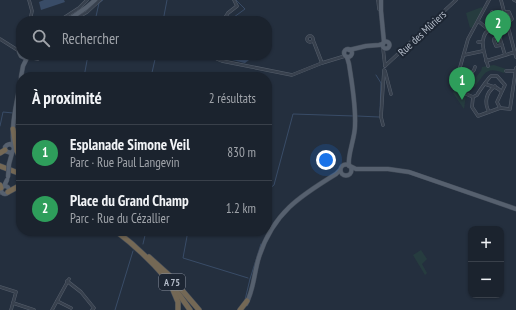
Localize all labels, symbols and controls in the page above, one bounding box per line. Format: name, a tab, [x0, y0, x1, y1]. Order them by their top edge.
street label: Rue des Mûriers	[395, 7, 449, 59]
pin: 2	[485, 10, 511, 43]
search box	[16, 16, 272, 60]
icon: search	[30, 27, 52, 49]
text: Rechercher	[62, 29, 119, 48]
pin: 1	[449, 67, 475, 100]
text: À proximité	[32, 87, 102, 109]
text: 2 résultats	[209, 90, 256, 107]
text: Esplanade Simone Veil	[70, 135, 190, 154]
text: 1	[42, 144, 48, 161]
text: 830 m	[227, 144, 256, 161]
your location	[316, 150, 336, 170]
text: Parc · Rue Paul Langevin	[70, 154, 180, 171]
text: Place du Grand Champ	[70, 191, 189, 210]
text: 2	[42, 200, 48, 217]
text: 1.2 km	[226, 200, 256, 217]
text: Parc · Rue du Cézallier	[70, 210, 170, 227]
map controls	[468, 226, 504, 298]
button: +	[468, 226, 504, 262]
button: −	[468, 262, 504, 298]
road number: A 75	[159, 274, 185, 290]

